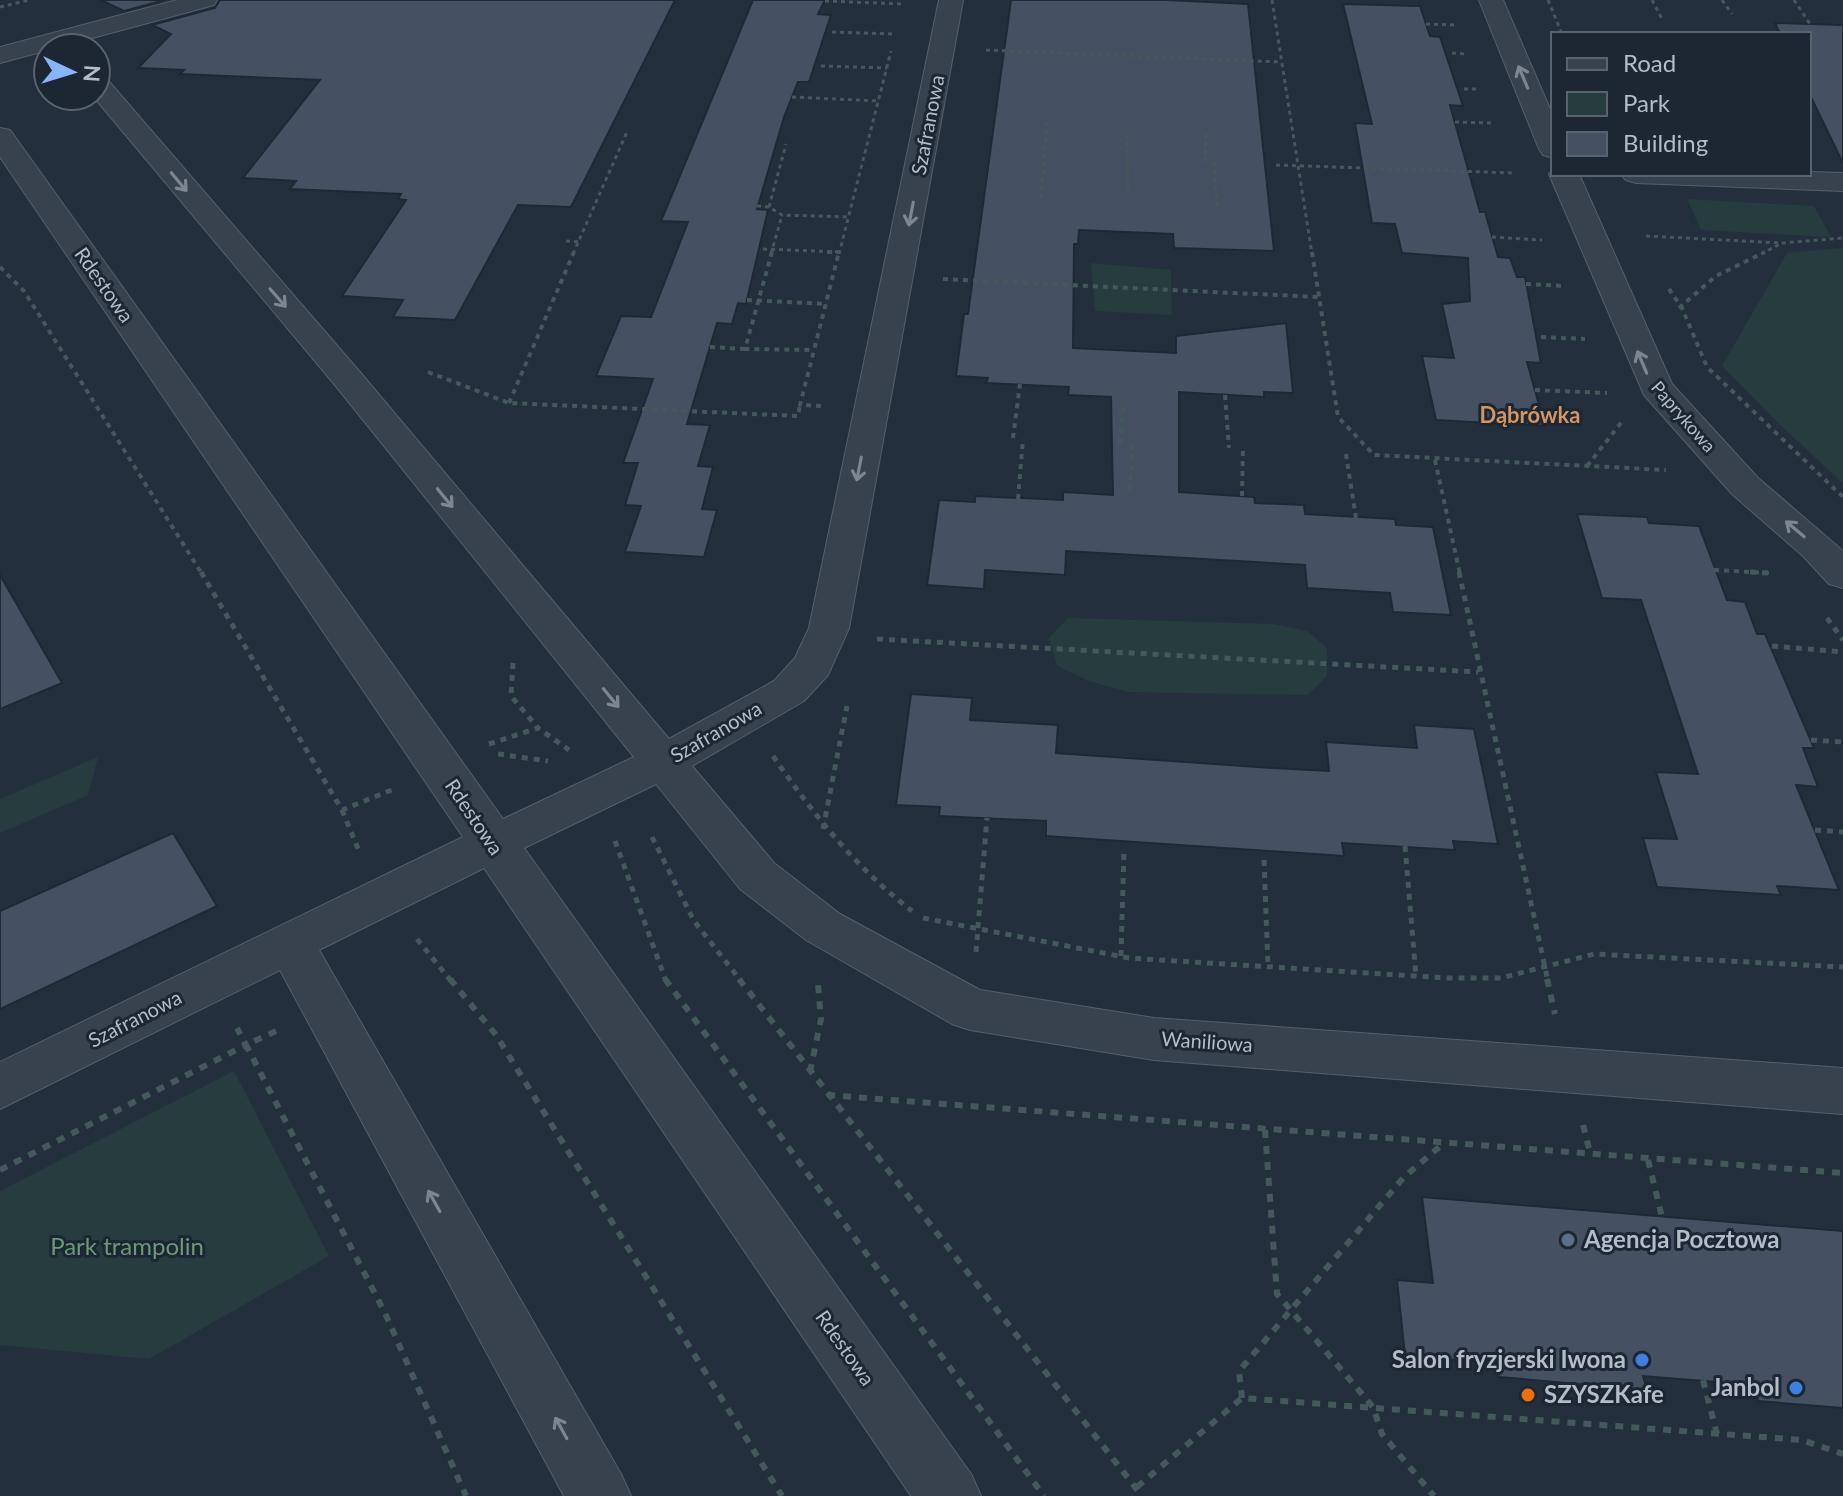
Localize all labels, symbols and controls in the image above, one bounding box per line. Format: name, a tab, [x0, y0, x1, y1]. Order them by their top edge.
north arrow	[32, 32, 112, 112]
legend	[1551, 32, 1811, 176]
text: Road	[1623, 48, 1676, 77]
text: N	[78, 64, 107, 83]
one-way arrow	[1515, 65, 1529, 90]
street label: Szafranowa	[906, 73, 948, 177]
text: Park	[1623, 88, 1671, 117]
text: Building	[1623, 128, 1708, 157]
one-way arrow	[170, 171, 188, 191]
one-way arrow	[902, 201, 917, 226]
street label: Rdestowa	[70, 242, 139, 327]
one-way arrow	[269, 288, 287, 308]
one-way arrow	[1634, 350, 1649, 374]
street label: Paprykowa	[1647, 376, 1721, 456]
district label: Dąbrówka	[1479, 401, 1581, 428]
one-way arrow	[851, 456, 866, 481]
one-way arrow	[436, 487, 454, 508]
one-way arrow	[1786, 520, 1806, 538]
one-way arrow	[601, 688, 619, 709]
street label: Szafranowa	[666, 695, 765, 767]
street label: Rdestowa	[441, 774, 509, 859]
street label: Szafranowa	[84, 984, 185, 1052]
street label: Waniliowa	[1160, 1026, 1254, 1056]
one-way arrow	[426, 1190, 442, 1213]
place label: Agencja Pocztowa	[1583, 1224, 1780, 1253]
park label: Park trampolin	[50, 1231, 204, 1260]
marker: Agencja Pocztowa	[1559, 1231, 1577, 1249]
street label: Rdestowa	[811, 1305, 880, 1390]
place label: Salon fryzjerski Iwona	[1392, 1344, 1626, 1373]
marker: Salon fryzjerski Iwona	[1633, 1351, 1651, 1369]
place label: Janbol	[1711, 1372, 1780, 1401]
place label: SZYSZKafe	[1544, 1379, 1664, 1408]
marker: Janbol	[1787, 1379, 1805, 1397]
marker: SZYSZKafe	[1519, 1386, 1537, 1404]
one-way arrow	[553, 1417, 569, 1440]

